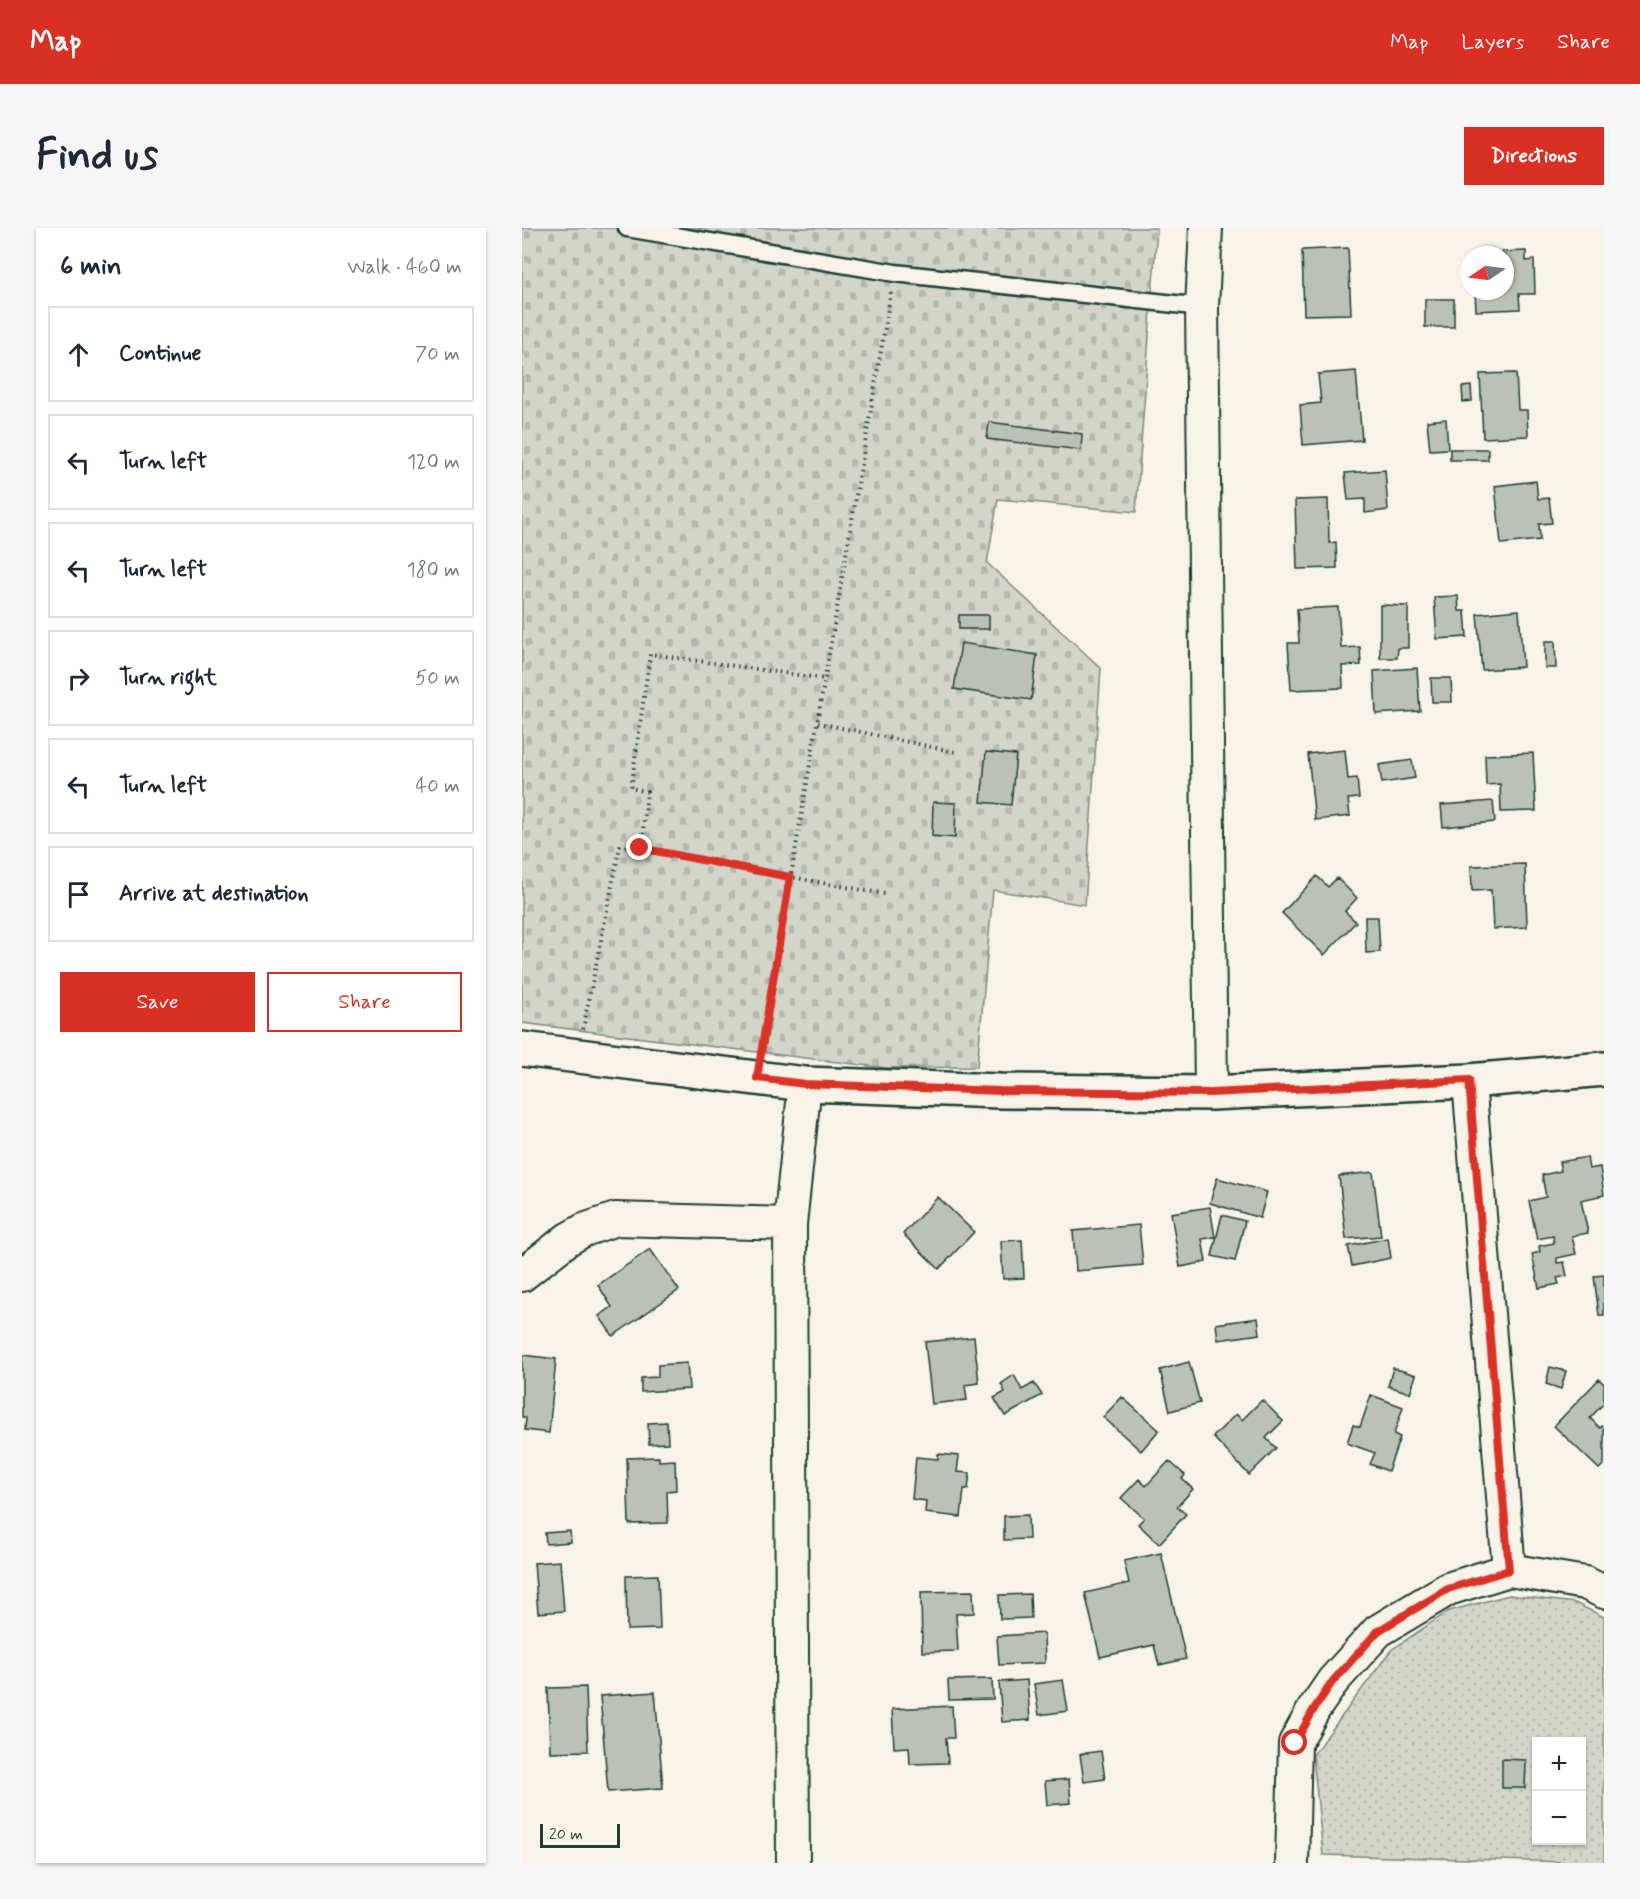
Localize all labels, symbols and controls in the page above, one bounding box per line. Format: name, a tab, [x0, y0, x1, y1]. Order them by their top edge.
text: Map	[30, 24, 81, 61]
text: Map	[1390, 28, 1428, 56]
text: Layers	[1461, 28, 1524, 56]
text: Share	[1557, 28, 1610, 56]
button: Directions	[1464, 127, 1604, 185]
text: Find us	[36, 129, 158, 184]
north arrow	[1460, 246, 1514, 300]
text: 6 min	[60, 250, 122, 284]
text: Walk · 460 m	[347, 254, 462, 281]
icon: ahead	[62, 338, 95, 371]
text: Continue	[119, 340, 201, 368]
text: 70 m	[415, 341, 460, 368]
icon: left	[62, 446, 95, 479]
text: Turn left	[119, 448, 207, 476]
text: 120 m	[407, 449, 460, 476]
icon: left	[62, 554, 95, 587]
text: Turn left	[119, 556, 207, 584]
text: 180 m	[407, 557, 460, 584]
icon: right	[62, 662, 95, 695]
text: Turn right	[119, 664, 217, 692]
text: 50 m	[415, 665, 460, 692]
icon: left	[62, 770, 95, 803]
text: Turn left	[119, 772, 207, 800]
text: 40 m	[416, 773, 460, 800]
route end	[626, 834, 652, 860]
icon: arrive	[62, 878, 95, 911]
text: Arrive at destination	[119, 880, 309, 908]
button: Save	[60, 972, 255, 1032]
button: Share	[267, 972, 462, 1032]
route start	[1281, 1729, 1307, 1755]
map controls	[1532, 1737, 1586, 1845]
button: +	[1532, 1737, 1586, 1791]
button: −	[1532, 1791, 1586, 1845]
scale bar	[540, 1821, 620, 1848]
text: 20 m	[549, 1824, 583, 1845]

